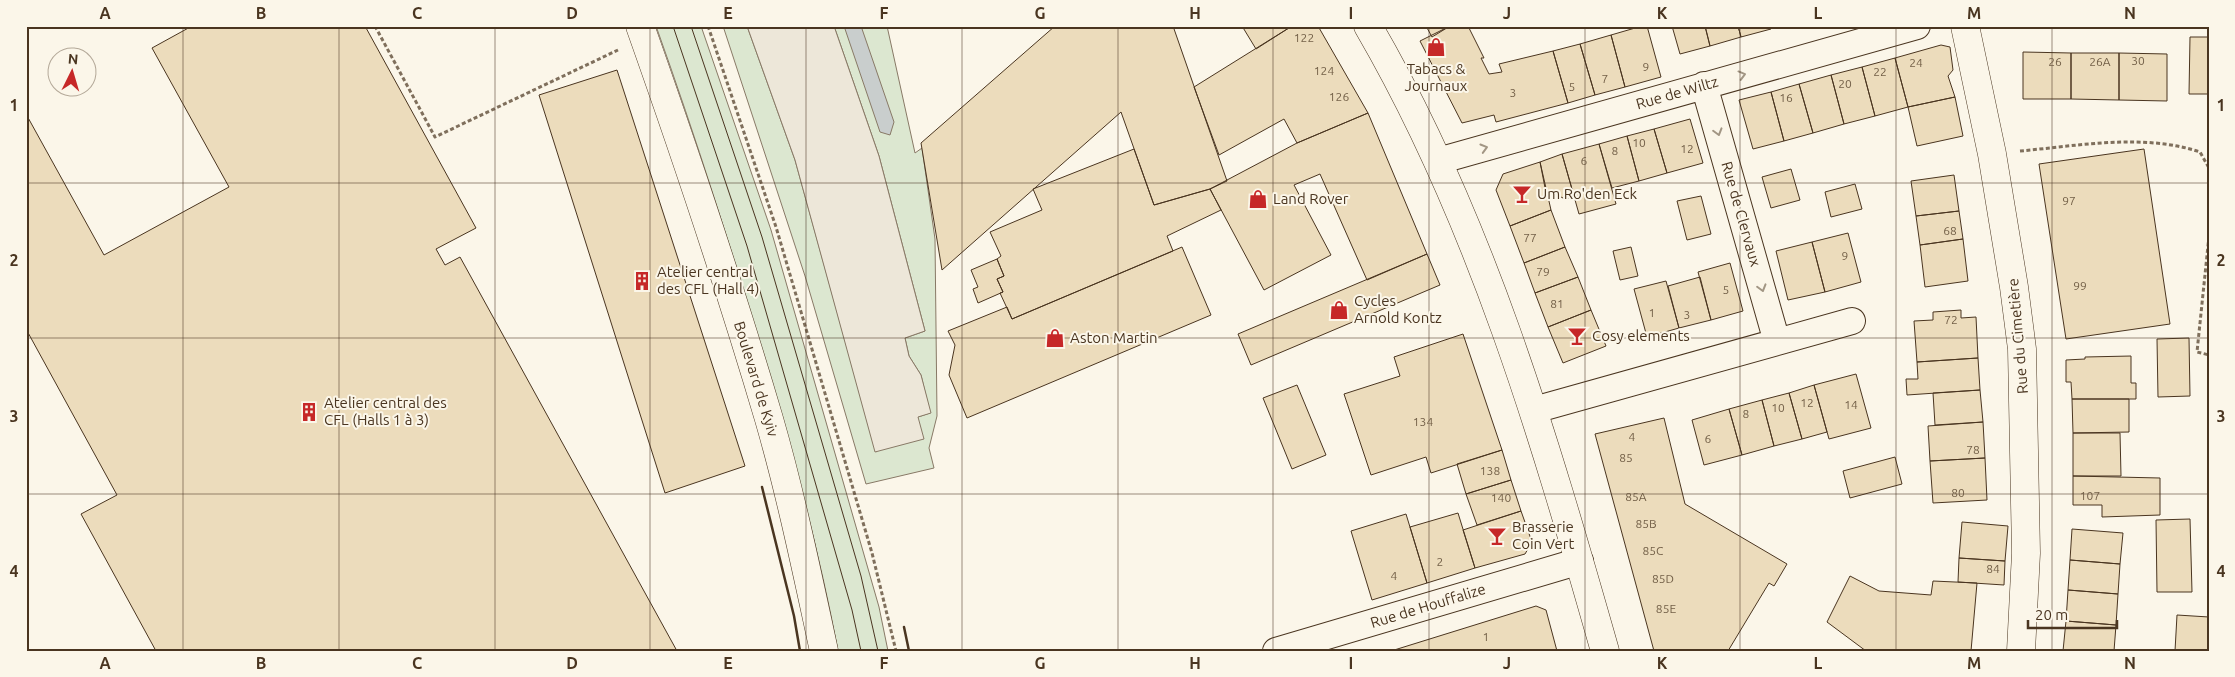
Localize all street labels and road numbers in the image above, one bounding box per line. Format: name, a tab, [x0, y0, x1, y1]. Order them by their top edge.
street label: Rue de Wiltz	[1634, 73, 1720, 112]
street label: Rue de Clervaux	[1718, 159, 1765, 269]
street label: Rue du Cimetière	[2004, 277, 2031, 395]
street label: Boulevard de Kyiv	[731, 319, 782, 439]
street label: Rue de Houffalize	[1368, 580, 1488, 631]

